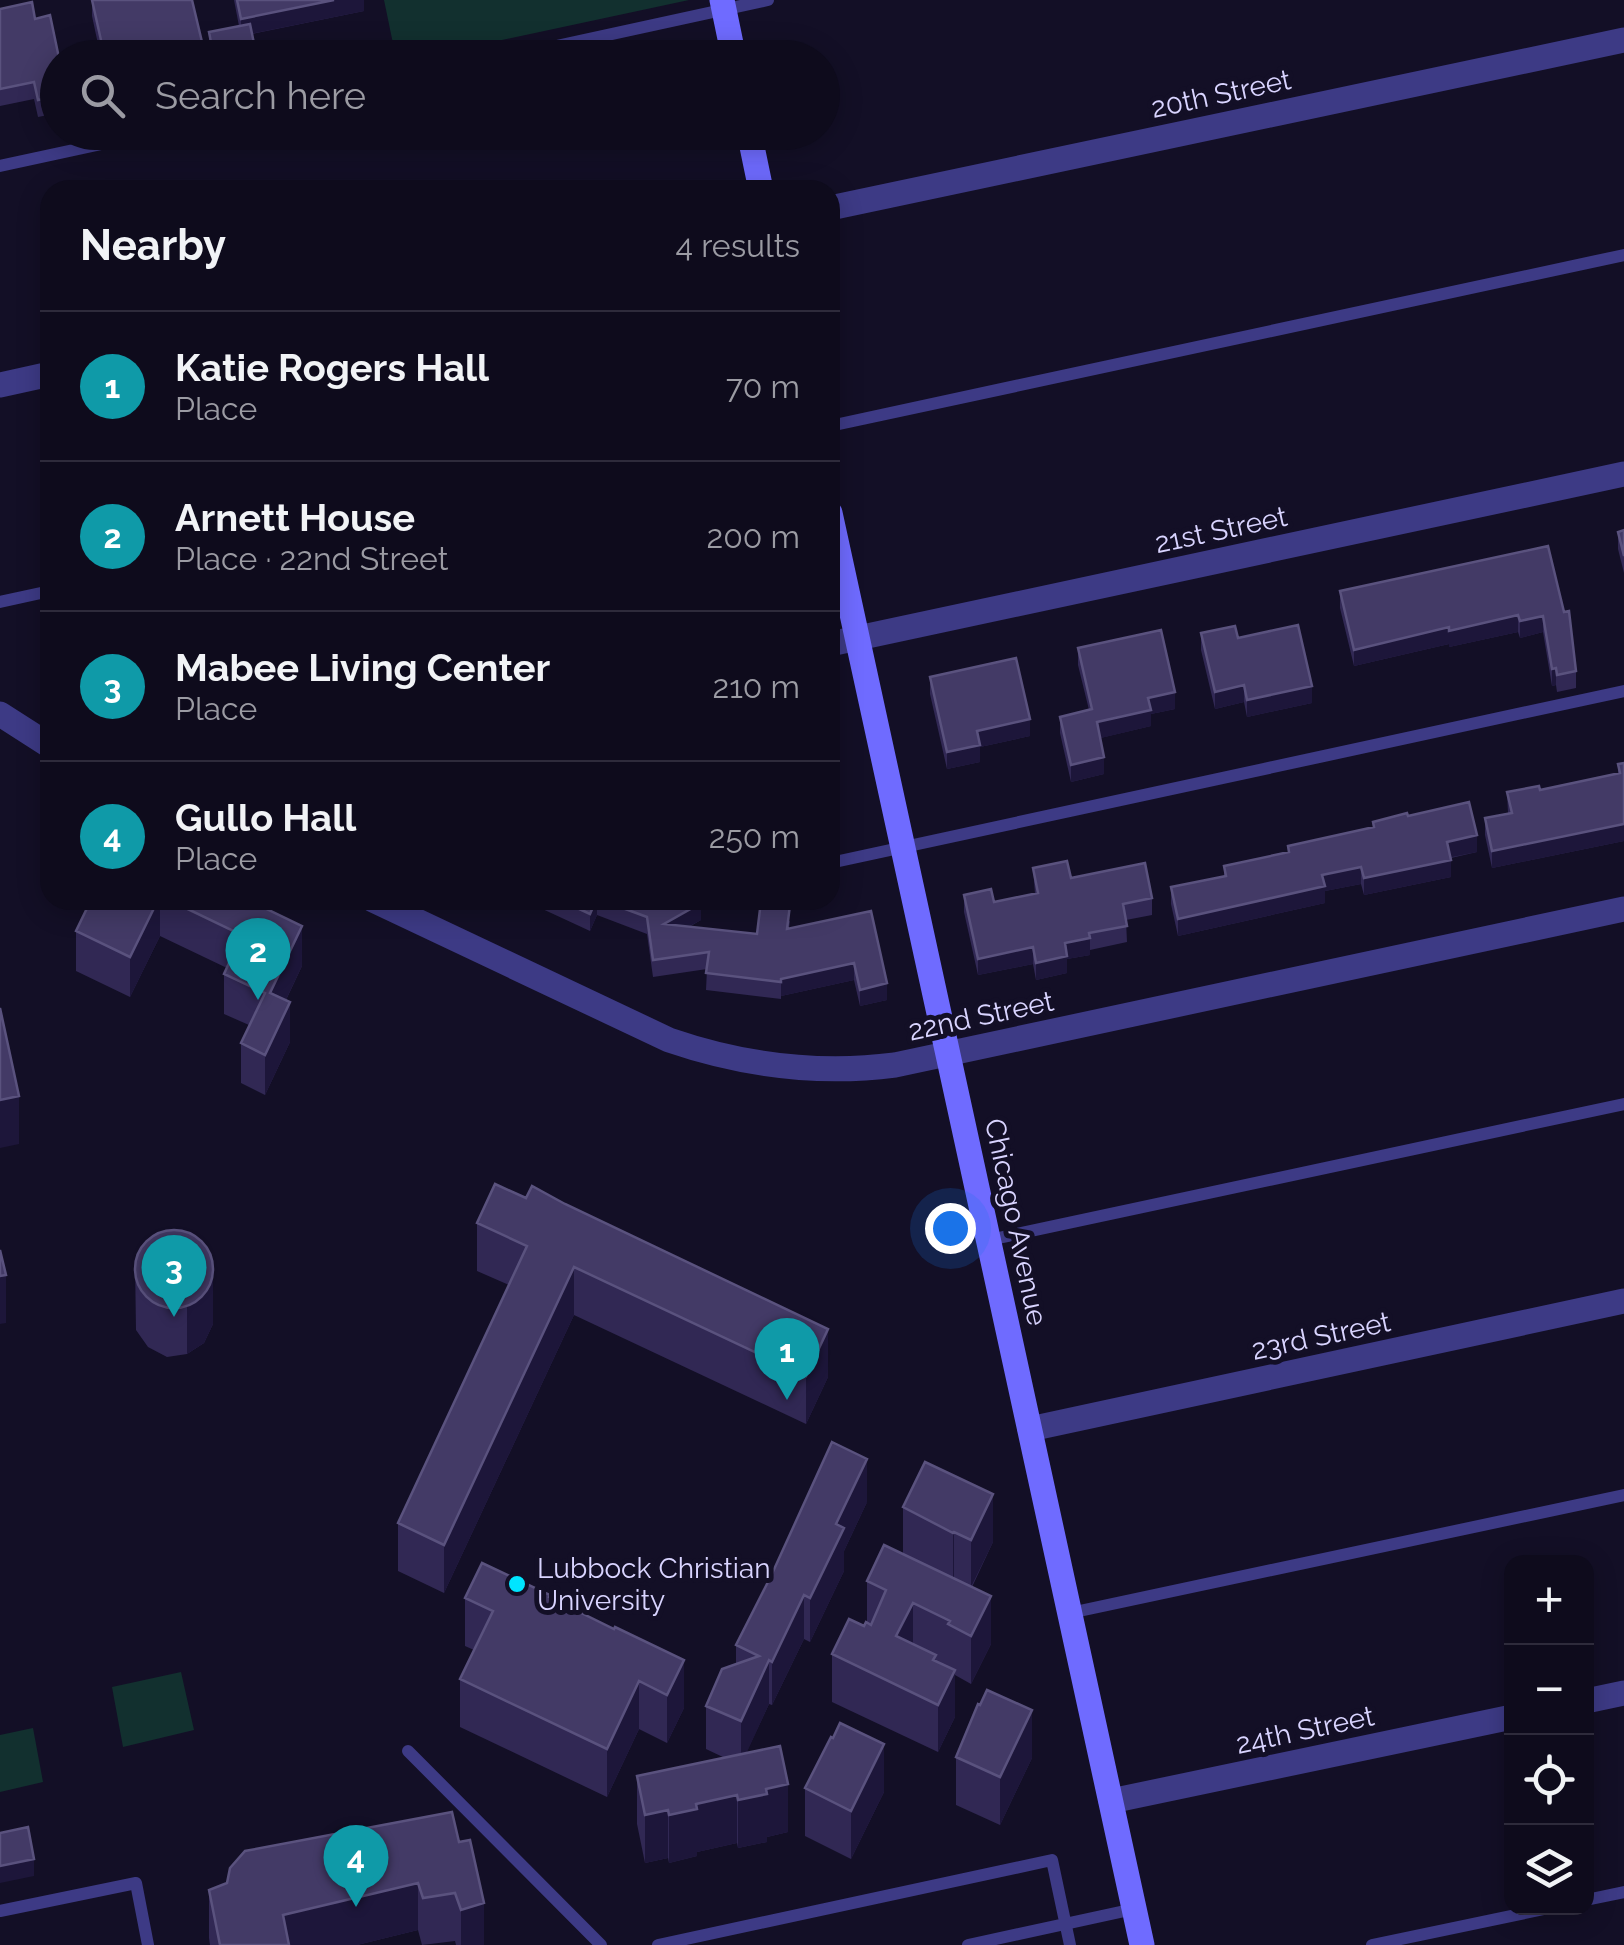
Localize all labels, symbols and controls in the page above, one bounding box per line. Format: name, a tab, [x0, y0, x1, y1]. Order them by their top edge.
search box	[40, 40, 840, 150]
street label: 20th Street	[1148, 63, 1295, 125]
icon: search	[75, 68, 130, 123]
text: Search here	[155, 73, 366, 118]
text: Nearby	[80, 221, 226, 270]
text: 4 results	[676, 227, 800, 264]
text: Katie Rogers Hall	[175, 345, 489, 390]
text: 1	[105, 368, 120, 405]
text: 70 m	[726, 368, 800, 405]
text: Place	[175, 390, 257, 427]
text: Arnett House	[175, 495, 415, 540]
street label: 21st Street	[1152, 500, 1291, 560]
text: 2	[103, 518, 122, 555]
text: 200 m	[707, 518, 800, 555]
text: Place · 22nd Street	[175, 540, 448, 577]
text: Mabee Living Center	[175, 645, 550, 690]
text: 3	[104, 668, 121, 705]
text: 210 m	[712, 668, 800, 705]
text: Place	[175, 690, 257, 727]
text: Gullo Hall	[175, 795, 356, 840]
text: 4	[103, 818, 122, 855]
text: 250 m	[709, 818, 800, 855]
text: Place	[175, 840, 257, 877]
pin: 2	[226, 918, 290, 1000]
street label: 22nd Street	[905, 984, 1057, 1047]
street label: Chicago Avenue	[978, 1115, 1054, 1329]
your location	[925, 1203, 976, 1254]
pin: 3	[142, 1234, 206, 1317]
street label: 23rd Street	[1249, 1305, 1394, 1367]
pin: 1	[754, 1318, 820, 1400]
place label: Lubbock Christian University	[537, 1552, 771, 1617]
map controls	[1504, 1555, 1594, 1915]
button: +	[1504, 1555, 1594, 1645]
marker: Lubbock Christian University	[506, 1573, 528, 1595]
button: −	[1504, 1645, 1594, 1735]
street label: 24th Street	[1233, 1699, 1378, 1761]
button: locate	[1504, 1735, 1594, 1825]
pin: 4	[324, 1824, 388, 1907]
button: layers	[1504, 1825, 1594, 1915]

